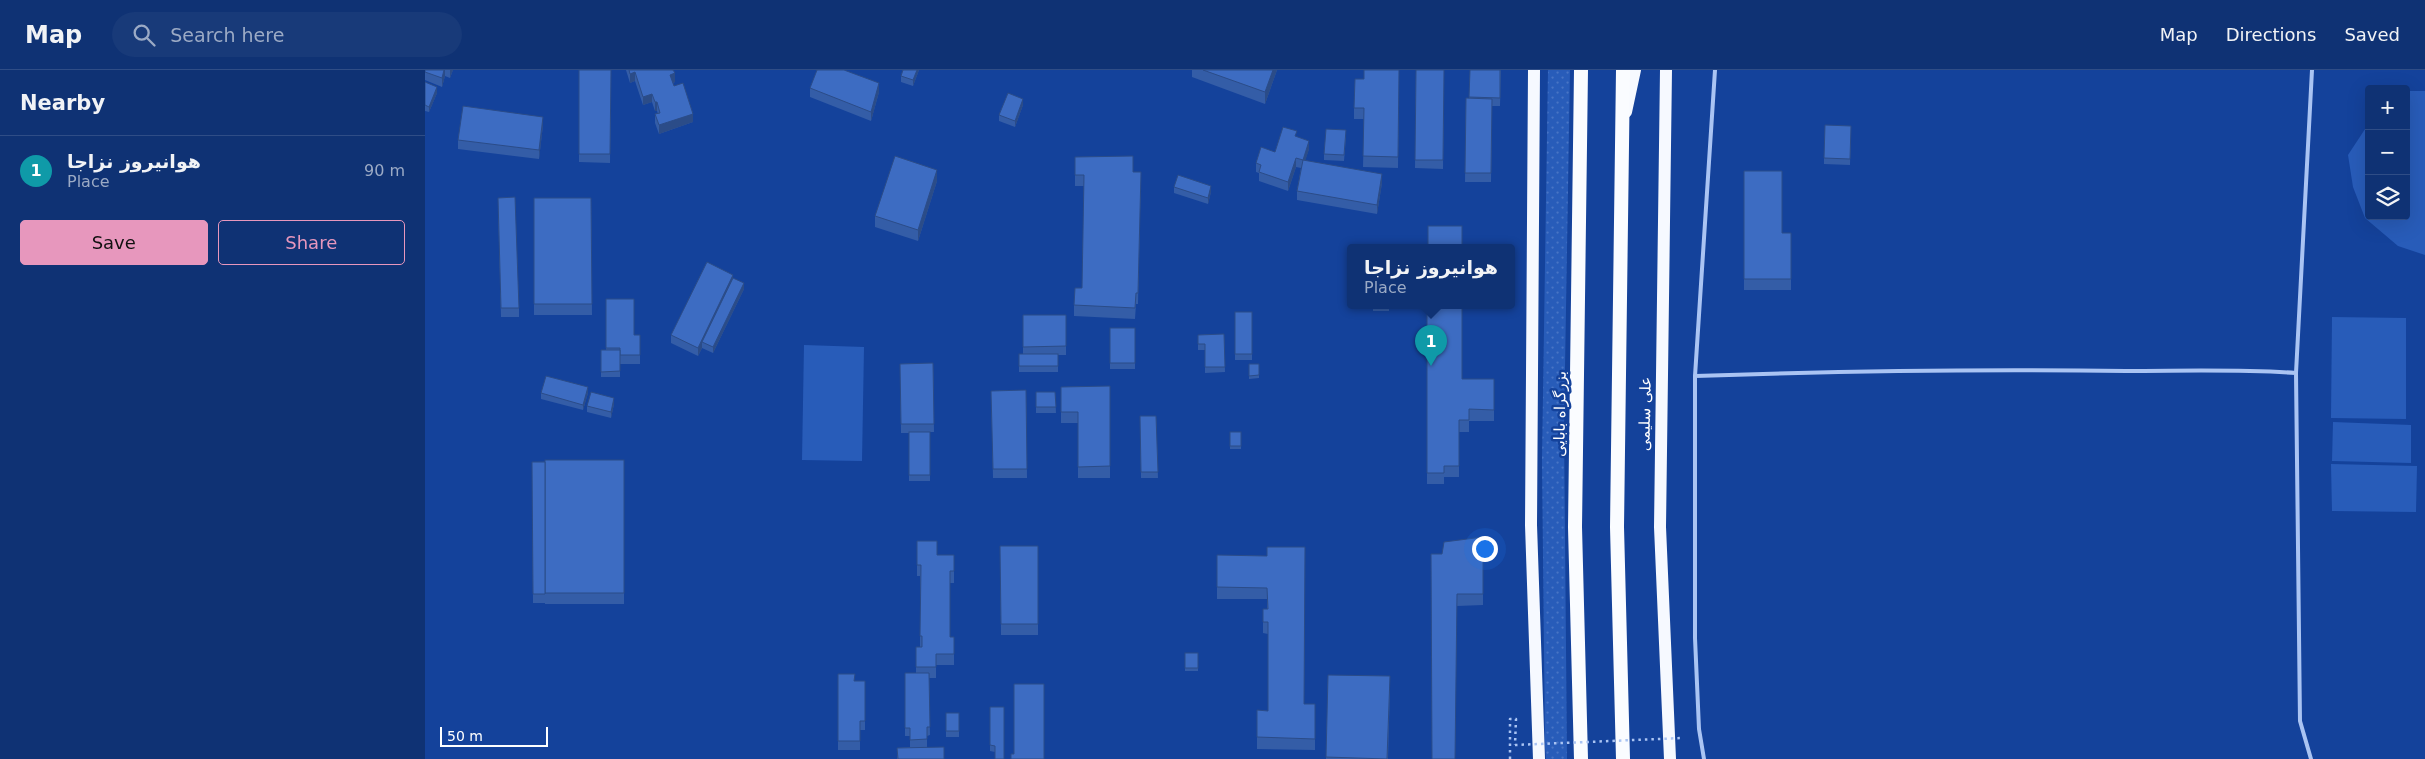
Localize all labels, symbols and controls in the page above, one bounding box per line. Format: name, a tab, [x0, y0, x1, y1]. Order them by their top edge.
search box	[112, 12, 462, 57]
text: Map	[25, 21, 82, 49]
icon: search	[130, 21, 158, 49]
text: Search here	[170, 24, 284, 46]
text: Map	[2160, 24, 2198, 45]
text: Directions	[2226, 24, 2316, 45]
text: Saved	[2344, 24, 2400, 45]
map controls	[2365, 85, 2410, 220]
button: +	[2365, 85, 2410, 130]
text: Nearby	[20, 91, 105, 115]
button: −	[2365, 130, 2410, 175]
text: هوانیروز نزاجا	[67, 150, 201, 172]
text: 1	[30, 161, 42, 180]
text: 90 m	[364, 161, 405, 180]
text: Place	[67, 172, 110, 191]
button: layers	[2365, 175, 2410, 220]
button: Save	[20, 220, 208, 265]
button: Share	[218, 220, 405, 265]
popup	[1347, 244, 1515, 309]
text: هوانیروز نزاجا	[1364, 256, 1498, 278]
text: Place	[1364, 278, 1407, 297]
pin: 1	[1415, 325, 1447, 366]
street label: بزرگراه بابایی	[1550, 371, 1570, 457]
street label: علی سلیمی	[1635, 377, 1655, 451]
your location	[1472, 536, 1498, 562]
scale bar	[440, 724, 547, 747]
text: 50 m	[447, 728, 483, 744]

